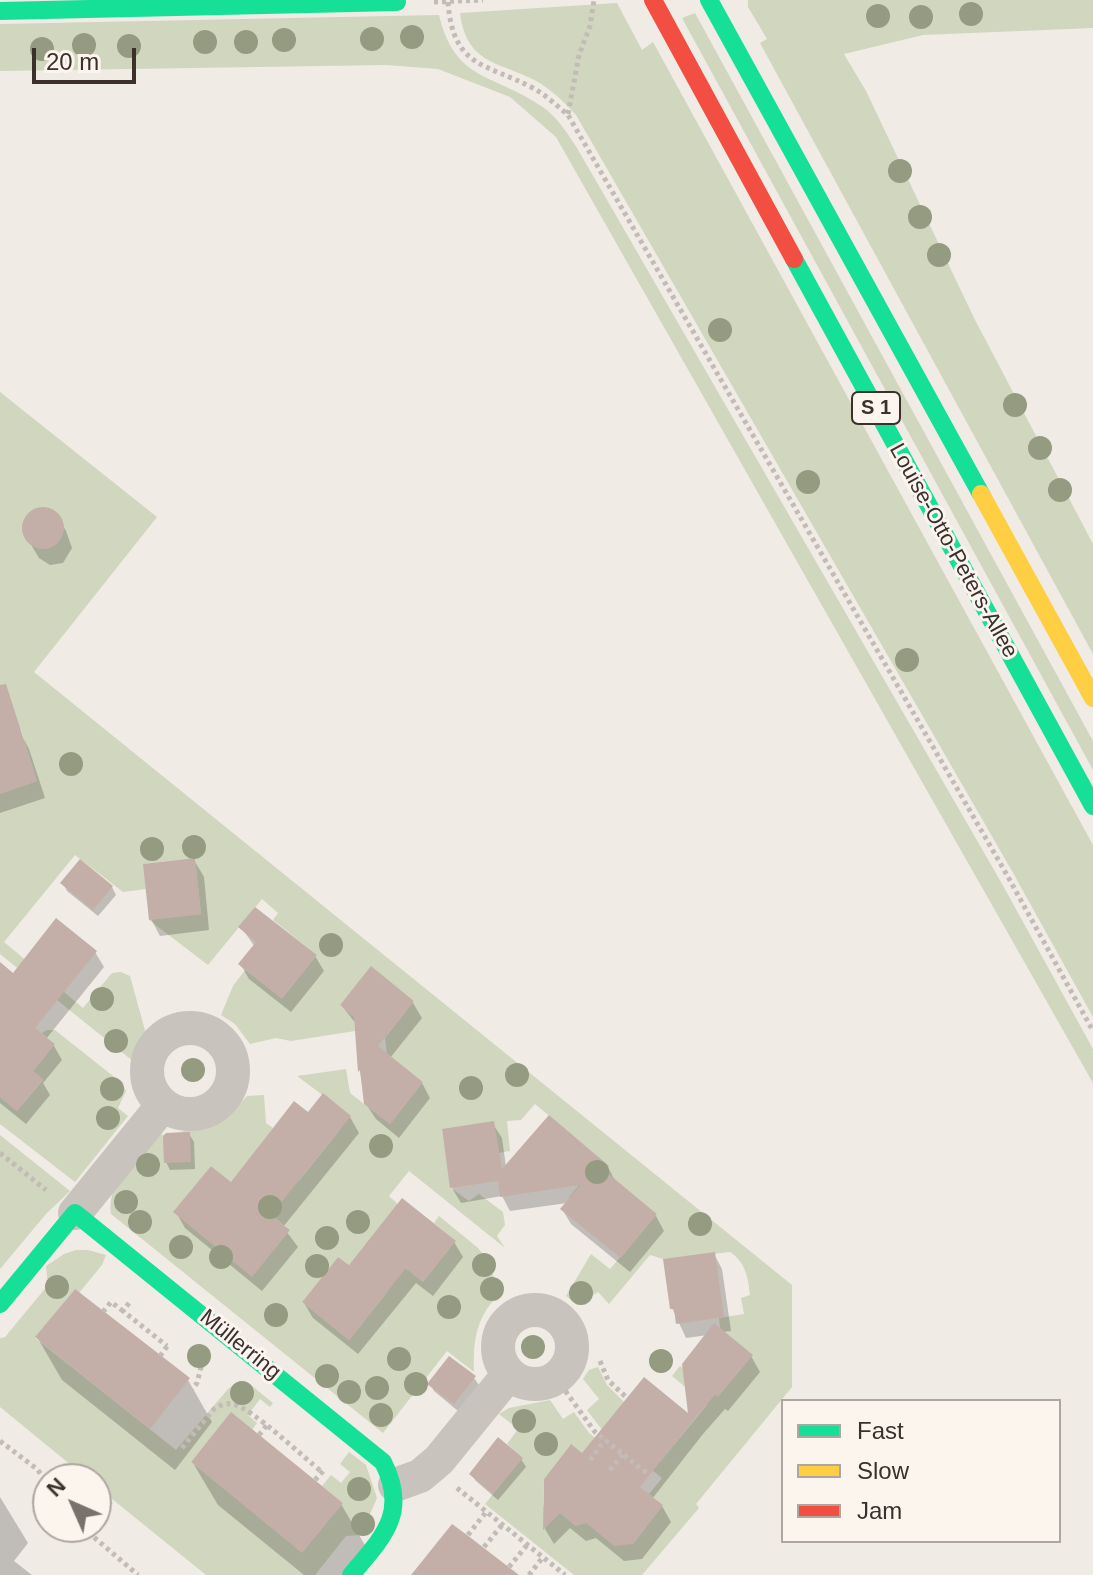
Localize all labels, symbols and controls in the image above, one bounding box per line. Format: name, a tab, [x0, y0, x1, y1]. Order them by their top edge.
scale bar	[36, 32, 140, 82]
text: 20 m	[46, 48, 99, 75]
road number: S 1	[852, 392, 900, 424]
street label: Louise-Otto-Peters-Allee	[883, 439, 1023, 663]
street label: Müllerring	[194, 1304, 286, 1386]
legend	[781, 1399, 1061, 1543]
text: Fast	[857, 1417, 904, 1444]
text: Slow	[857, 1457, 909, 1484]
north arrow	[32, 1463, 112, 1543]
text: N	[42, 1473, 71, 1502]
text: Jam	[857, 1497, 902, 1524]

